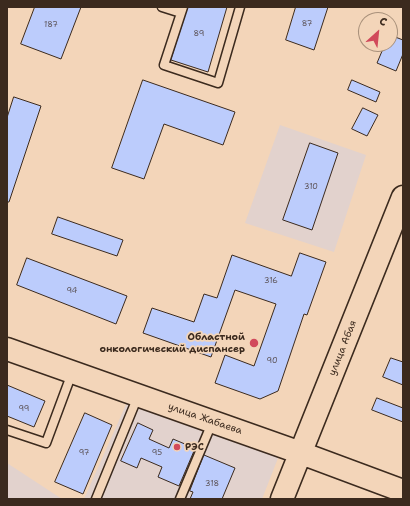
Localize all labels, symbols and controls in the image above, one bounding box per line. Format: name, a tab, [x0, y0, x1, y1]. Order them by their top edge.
north arrow	[358, 12, 398, 52]
text: С	[377, 14, 390, 30]
house number: 87	[302, 19, 312, 29]
house number: 187	[44, 20, 58, 30]
house number: 89	[194, 29, 204, 39]
house number: 310	[304, 182, 318, 192]
house number: 316	[264, 276, 278, 286]
house number: 94	[67, 286, 77, 296]
street label: улица Абая	[326, 319, 360, 377]
place label: Областной онкологический диспансер	[100, 331, 245, 354]
marker: Областной онкологический диспансер	[248, 337, 260, 349]
house number: 90	[266, 356, 278, 366]
street label: улица Жабаева	[166, 401, 244, 437]
house number: 99	[19, 404, 29, 414]
place label: РЭС	[185, 441, 204, 453]
marker: РЭС	[172, 442, 182, 452]
house number: 97	[79, 448, 89, 458]
house number: 95	[152, 448, 162, 458]
house number: 318	[205, 479, 219, 489]

